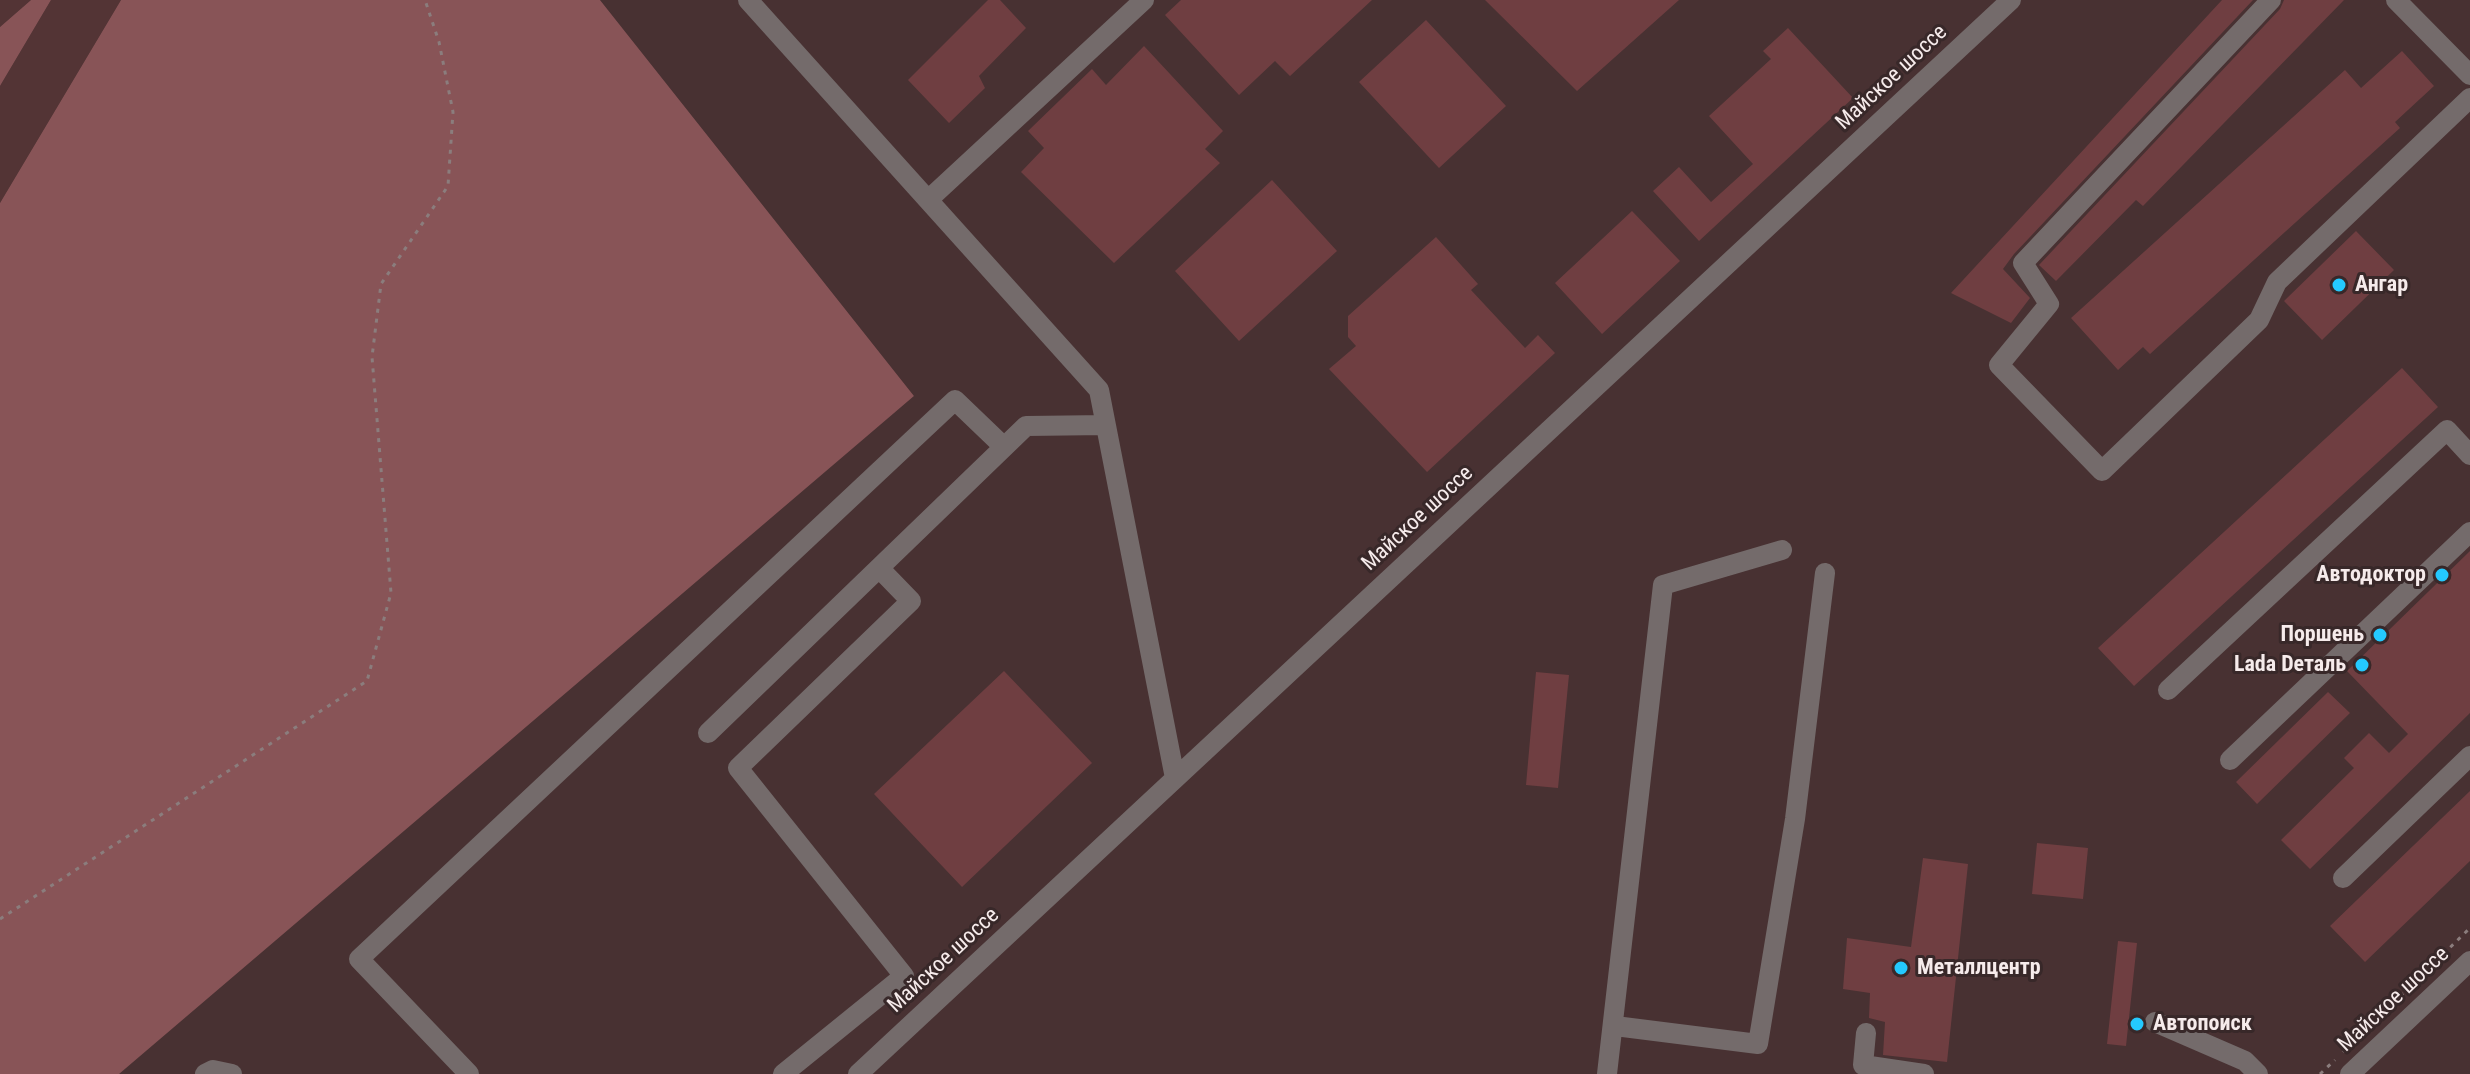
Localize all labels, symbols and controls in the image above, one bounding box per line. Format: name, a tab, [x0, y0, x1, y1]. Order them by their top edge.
street label: Майское шоссе	[1831, 20, 1953, 136]
place label: Ангар	[2355, 272, 2408, 298]
marker: Ангар	[2330, 276, 2348, 294]
street label: Майское шоссе	[1357, 461, 1479, 577]
place label: Автодоктор	[2316, 562, 2426, 588]
marker: Автодоктор	[2433, 566, 2451, 584]
place label: Поршень	[2280, 622, 2364, 648]
marker: Поршень	[2371, 626, 2389, 644]
place label: Lada Dеталь	[2234, 652, 2346, 678]
marker: Lada Dеталь	[2353, 656, 2371, 674]
street label: Майское шоссе	[883, 903, 1005, 1019]
street label: Майское шоссе	[2333, 942, 2455, 1058]
place label: Металлцентр	[1917, 955, 2041, 981]
marker: Металлцентр	[1892, 959, 1910, 977]
place label: Автопоиск	[2153, 1011, 2252, 1037]
marker: Автопоиск	[2128, 1015, 2146, 1033]

